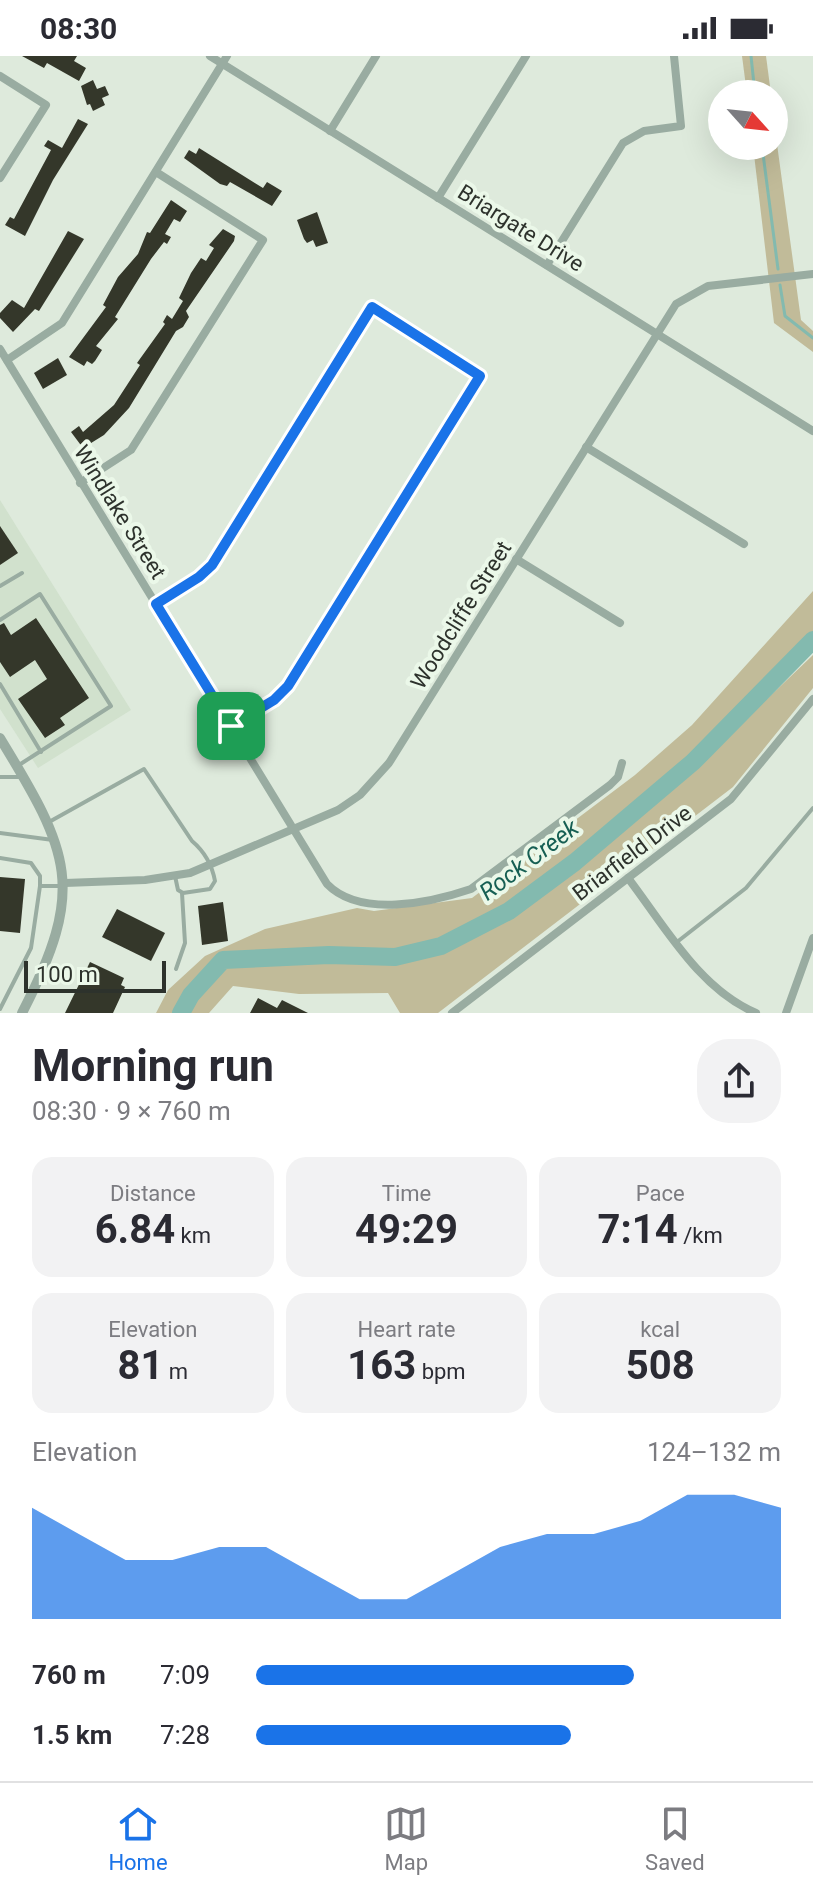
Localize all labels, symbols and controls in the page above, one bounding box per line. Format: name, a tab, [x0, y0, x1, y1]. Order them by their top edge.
text: 08:30	[40, 11, 117, 46]
north arrow	[708, 80, 788, 160]
map controls	[708, 80, 788, 160]
street label: Briargate Drive	[453, 179, 589, 277]
street label: Windlake Street	[69, 441, 171, 583]
street label: Woodcliffe Street	[406, 537, 516, 693]
pin	[197, 692, 265, 760]
icon: arrive	[209, 704, 253, 748]
street label: Briarfield Drive	[568, 800, 696, 906]
water label: Rock Creek	[474, 813, 585, 906]
scale bar	[24, 957, 166, 993]
text: 100 m	[36, 962, 98, 987]
button: share	[697, 1039, 781, 1123]
text: Morning run	[32, 1040, 274, 1092]
text: 08:30 · 9 × 760 m	[32, 1096, 231, 1126]
text: Distance	[110, 1181, 196, 1206]
text: Time	[382, 1181, 431, 1206]
text: Pace	[636, 1181, 685, 1206]
text: 6.84	[95, 1206, 175, 1253]
text: 49:29	[355, 1206, 458, 1253]
text: 7:14	[598, 1206, 678, 1253]
text: km	[175, 1223, 211, 1248]
text: /km	[678, 1223, 723, 1248]
text: Elevation	[108, 1317, 197, 1342]
text: Heart rate	[358, 1317, 455, 1342]
text: kcal	[640, 1317, 680, 1342]
text: 81	[118, 1342, 163, 1389]
text: 163	[347, 1342, 416, 1389]
text: 508	[626, 1342, 695, 1389]
text: m	[163, 1359, 188, 1384]
text: bpm	[416, 1359, 466, 1384]
text: Elevation	[32, 1437, 137, 1467]
text: 124–132 m	[647, 1437, 781, 1467]
text: 760 m	[32, 1660, 106, 1690]
text: 7:09	[160, 1660, 210, 1690]
text: 1.5 km	[32, 1720, 112, 1750]
text: 7:28	[160, 1720, 210, 1750]
tab: Home	[108, 1802, 168, 1875]
tab: Map	[384, 1802, 428, 1875]
tab: Saved	[645, 1802, 705, 1875]

